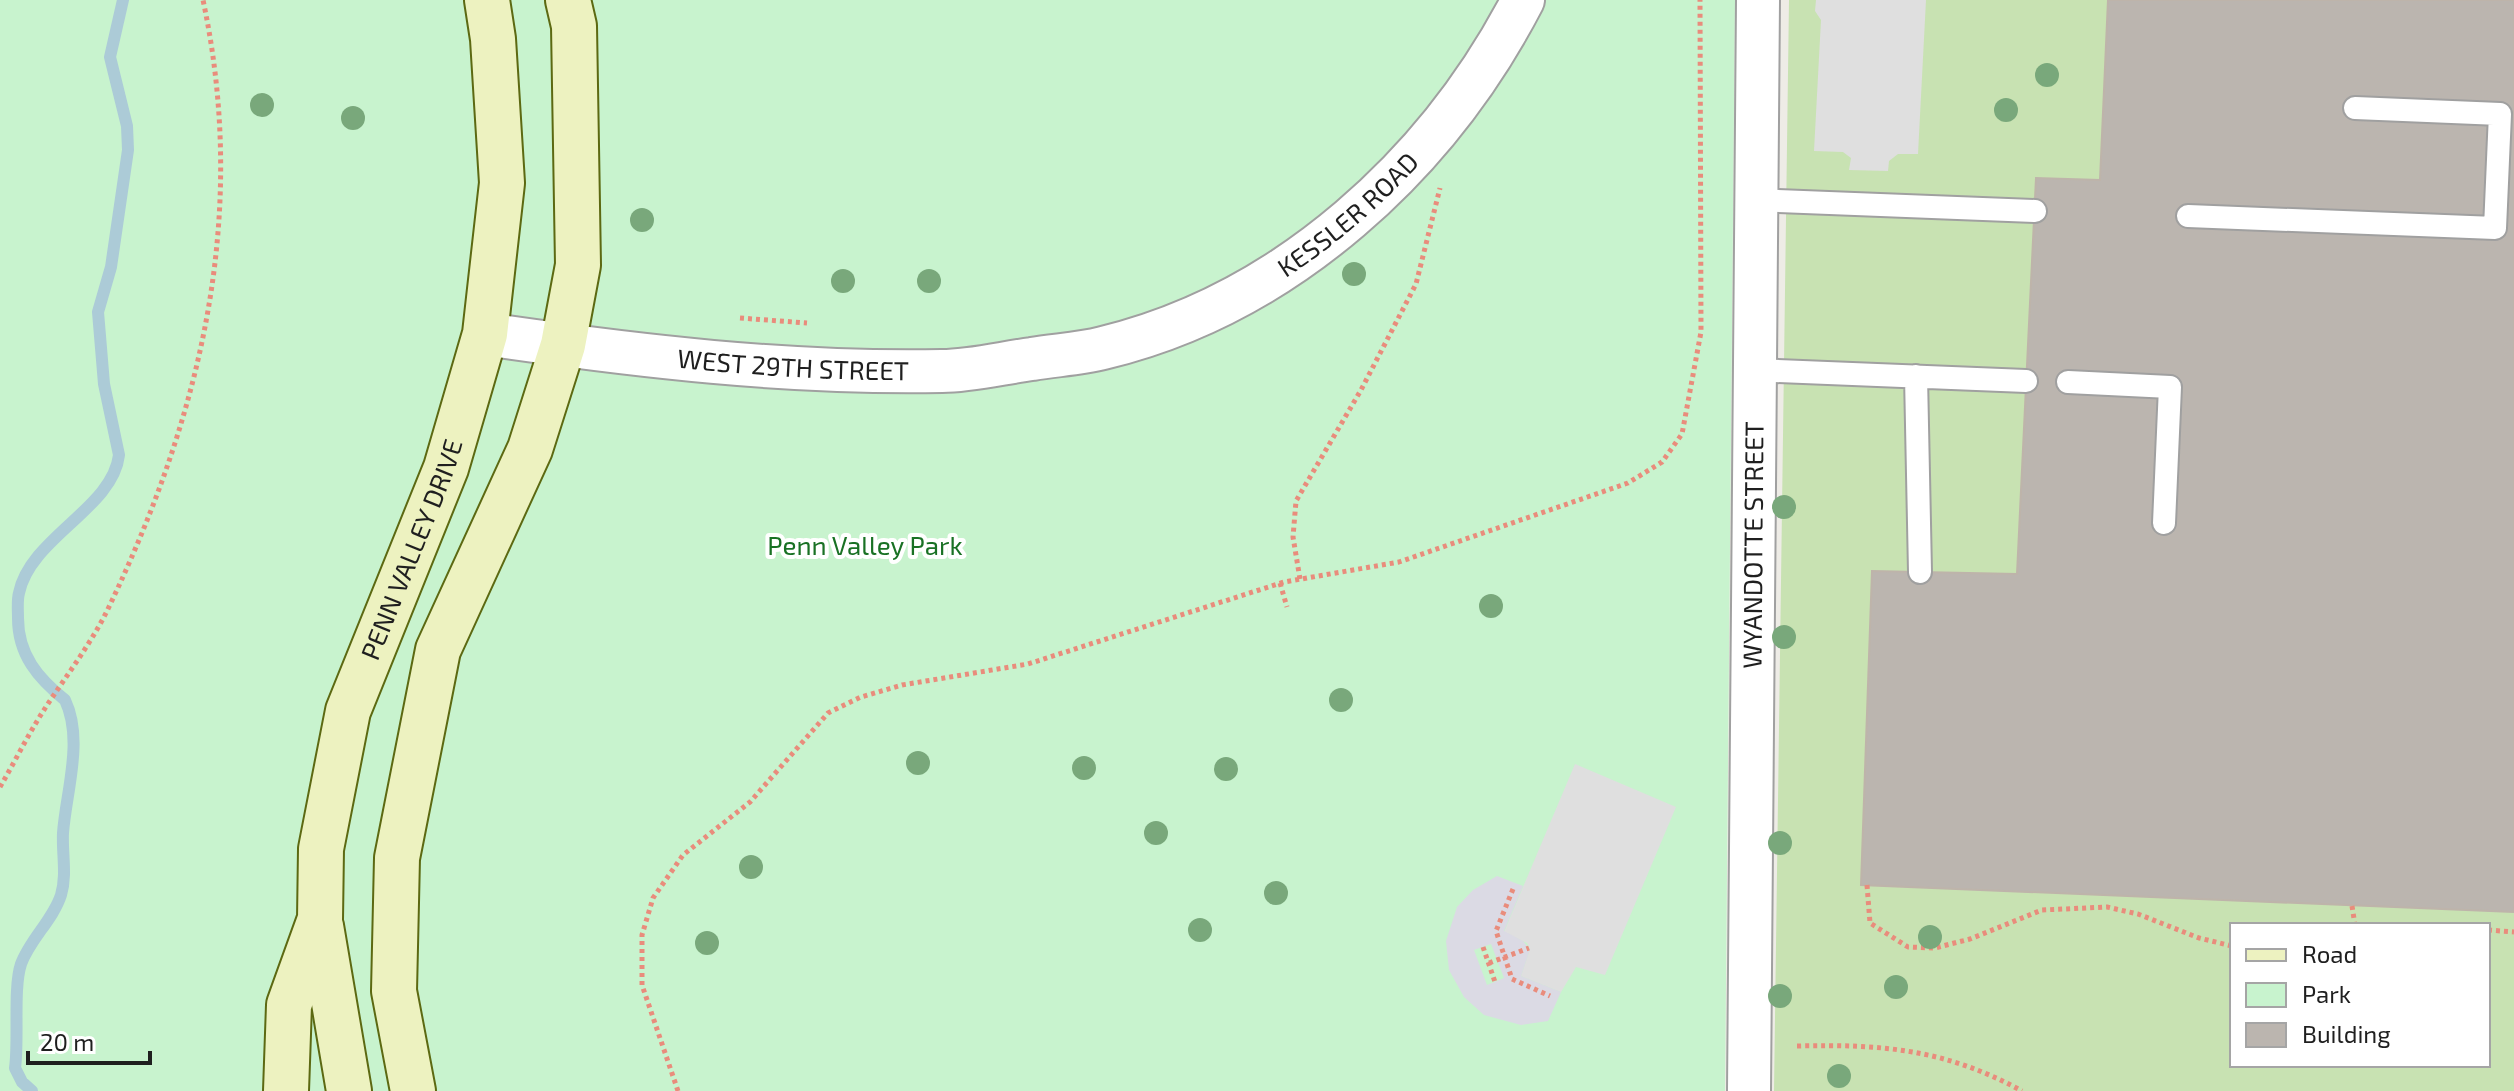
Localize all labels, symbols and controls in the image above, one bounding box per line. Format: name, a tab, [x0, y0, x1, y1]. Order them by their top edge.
street label: KESSLER ROAD	[1271, 146, 1424, 282]
street label: WEST 29TH STREET	[676, 342, 909, 385]
street label: WYANDOTTE STREET	[1735, 421, 1769, 669]
street label: PENN VALLEY DRIVE	[353, 435, 468, 664]
park label: Penn Valley Park	[767, 529, 963, 560]
legend	[2230, 923, 2490, 1067]
text: Road	[2302, 939, 2357, 968]
text: Park	[2302, 979, 2351, 1008]
scale bar	[28, 1015, 150, 1065]
text: Building	[2302, 1019, 2391, 1048]
text: 20 m	[40, 1027, 94, 1056]

